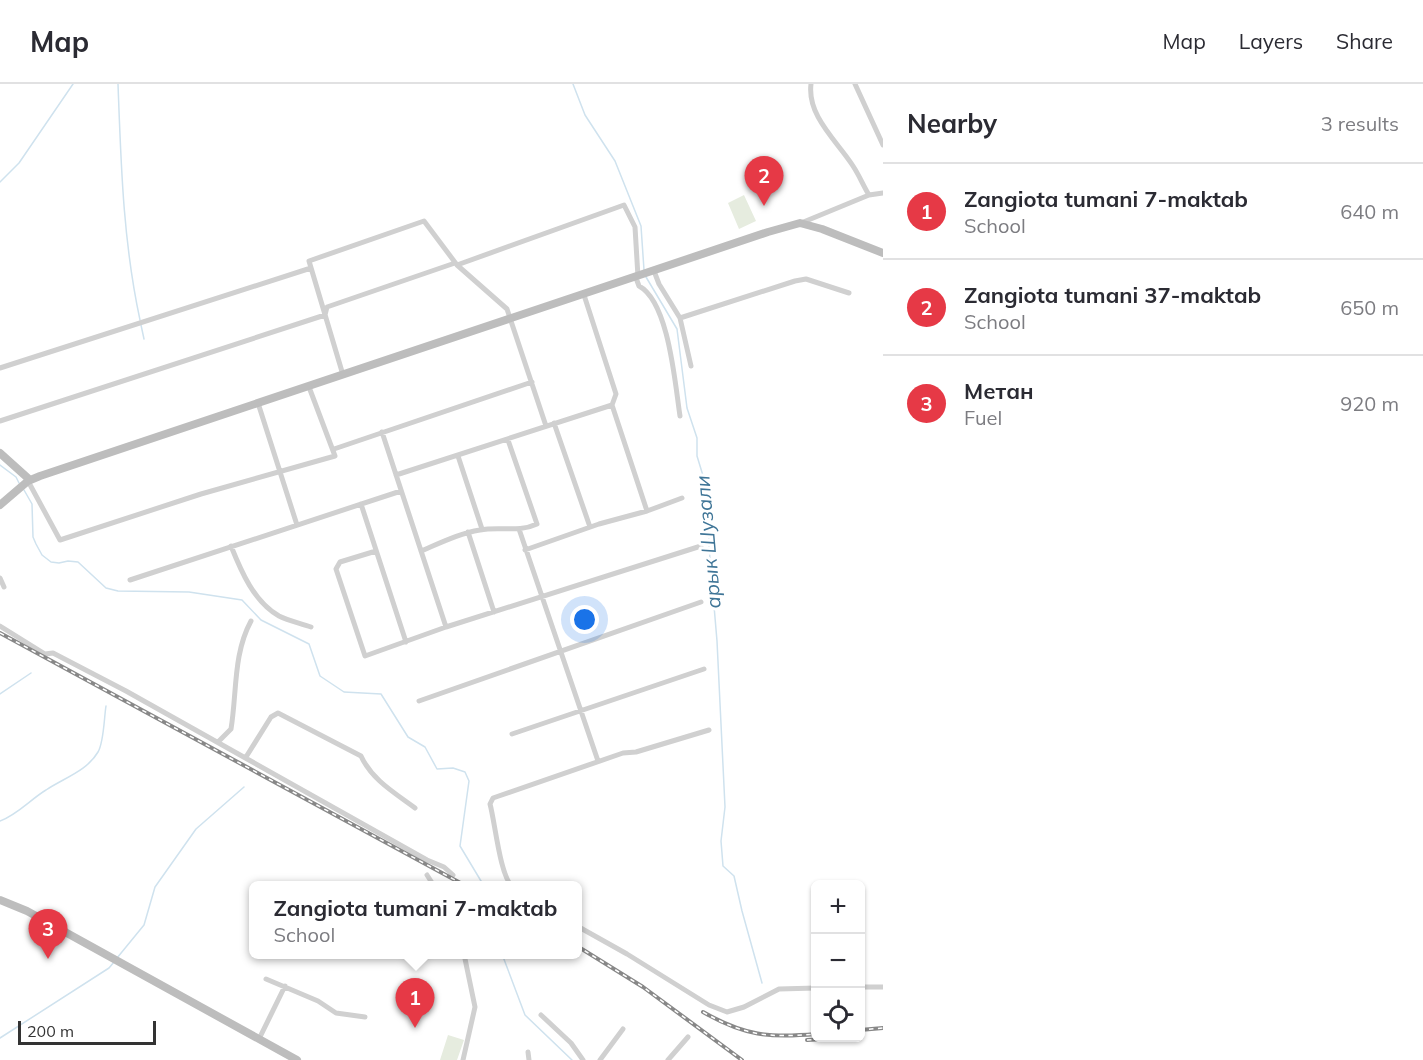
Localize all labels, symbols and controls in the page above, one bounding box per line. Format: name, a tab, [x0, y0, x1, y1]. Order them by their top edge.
text: Map	[30, 24, 89, 59]
text: Map	[1163, 28, 1206, 54]
text: Layers	[1239, 28, 1303, 54]
text: Share	[1336, 28, 1393, 54]
text: Nearby	[907, 107, 997, 140]
text: 3 results	[1321, 111, 1399, 136]
pin: 2	[744, 156, 783, 206]
text: Zangiota tumani 7-maktab	[964, 185, 1248, 213]
text: 1	[921, 199, 933, 224]
text: 640 m	[1340, 199, 1399, 224]
text: School	[964, 213, 1026, 238]
text: Zangiota tumani 37-maktab	[964, 281, 1261, 309]
text: 2	[921, 295, 933, 320]
text: 650 m	[1340, 295, 1399, 320]
text: School	[964, 309, 1026, 334]
text: Метан	[964, 377, 1034, 405]
text: 3	[921, 391, 933, 416]
text: 920 m	[1340, 391, 1399, 416]
text: Fuel	[964, 405, 1002, 430]
water label: арык Шузали	[689, 474, 726, 610]
your location	[570, 605, 599, 634]
map controls	[811, 880, 865, 1042]
button: +	[811, 880, 865, 934]
popup	[249, 881, 582, 959]
text: Zangiota tumani 7-maktab	[274, 894, 558, 922]
pin: 3	[28, 910, 68, 959]
text: School	[274, 922, 335, 947]
button: −	[811, 934, 865, 988]
pin: 1	[396, 978, 434, 1028]
button: locate	[811, 988, 865, 1042]
scale bar	[18, 1018, 156, 1046]
text: 200 m	[27, 1021, 74, 1041]

